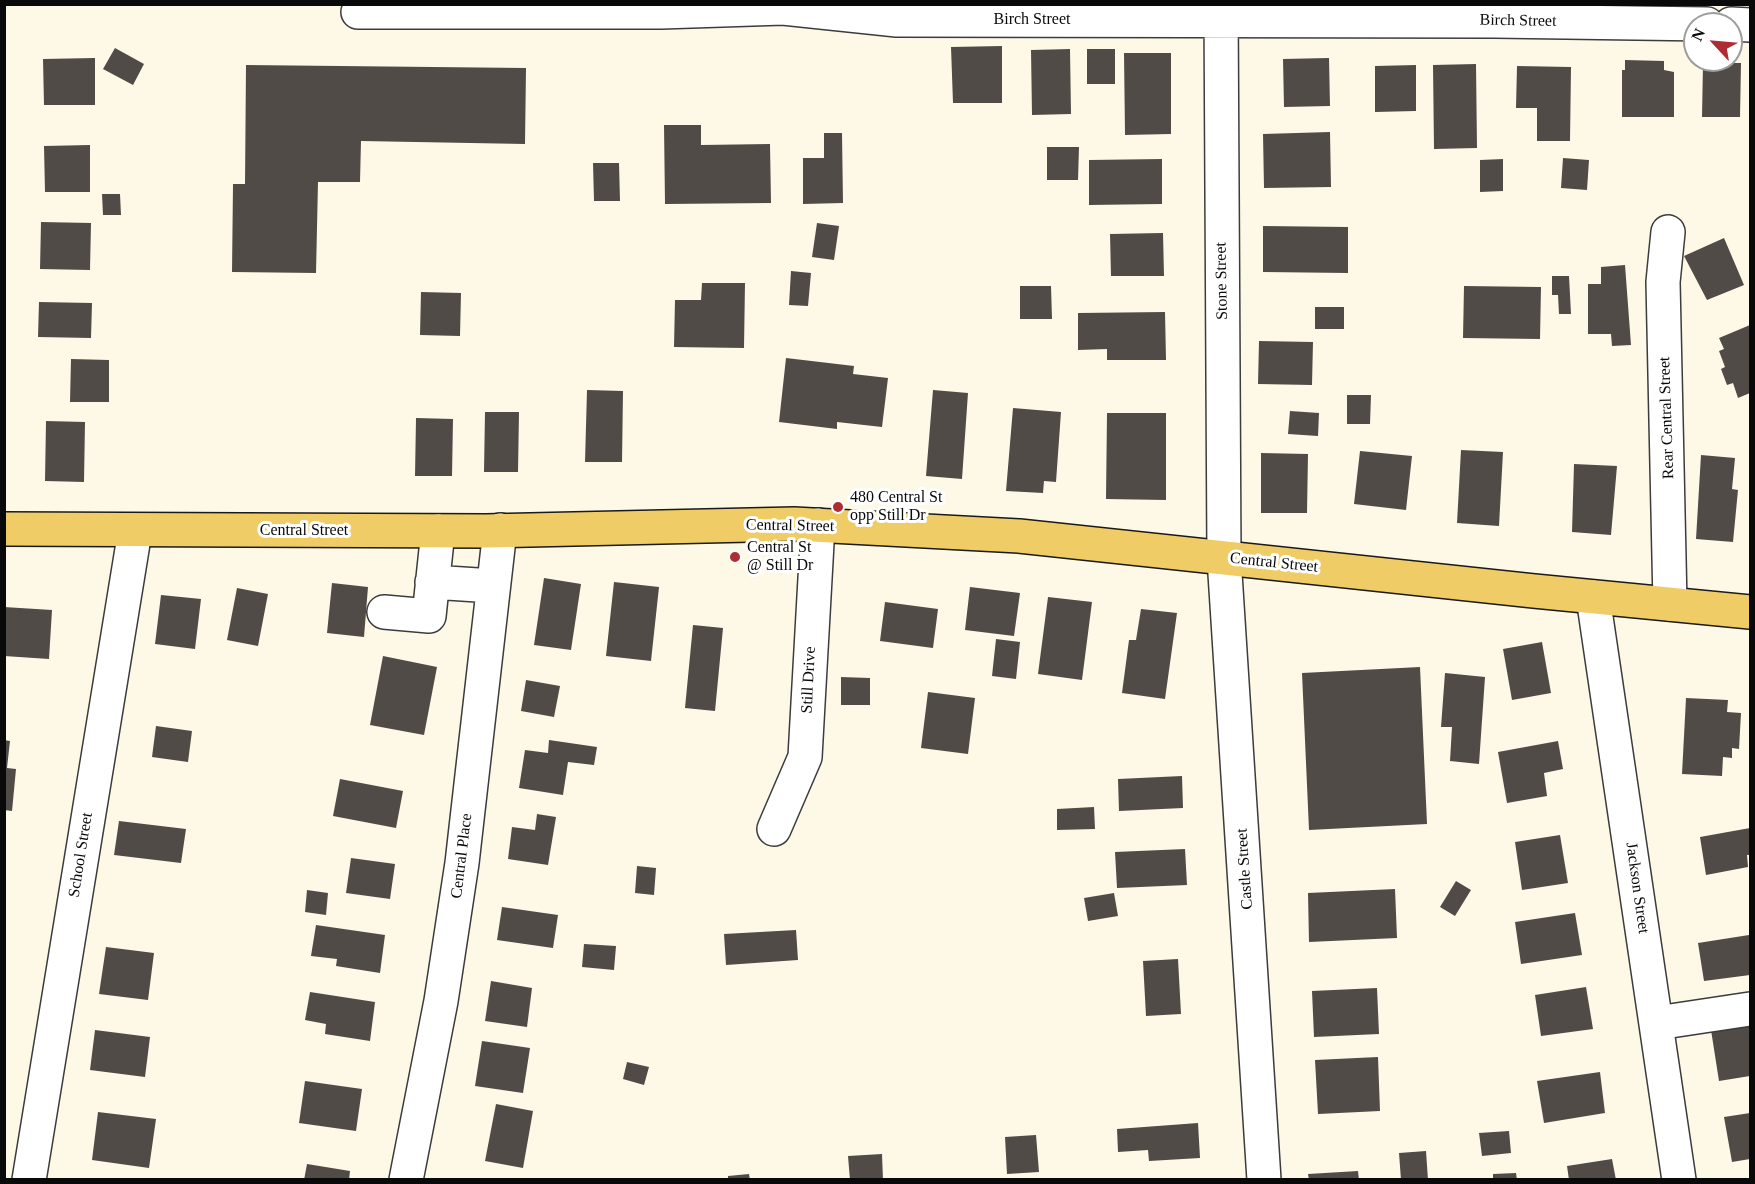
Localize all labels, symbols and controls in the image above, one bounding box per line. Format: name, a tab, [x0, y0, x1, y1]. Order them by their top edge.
street label: Birch Street	[994, 10, 1070, 30]
street label: Birch Street	[1479, 11, 1557, 31]
north arrow	[1683, 12, 1743, 72]
text: N	[1688, 26, 1708, 44]
street label: Stone Street	[1212, 242, 1232, 320]
street label: Rear Central Street	[1655, 356, 1679, 480]
place label: 480 Central St opp Still Dr	[850, 488, 942, 526]
marker: 480 Central St opp Still Dr	[831, 500, 845, 514]
street label: Central Street	[746, 516, 834, 536]
street label: Central Street	[260, 521, 348, 541]
place label: Central St @ Still Dr	[747, 538, 813, 576]
street label: Central Street	[1229, 549, 1319, 577]
marker: Central St @ Still Dr	[728, 550, 742, 564]
street label: Still Drive	[798, 646, 820, 714]
street label: School Street	[65, 811, 97, 899]
street label: Central Place	[447, 812, 477, 900]
street label: Castle Street	[1233, 828, 1257, 910]
street label: Jackson Street	[1621, 841, 1653, 935]

